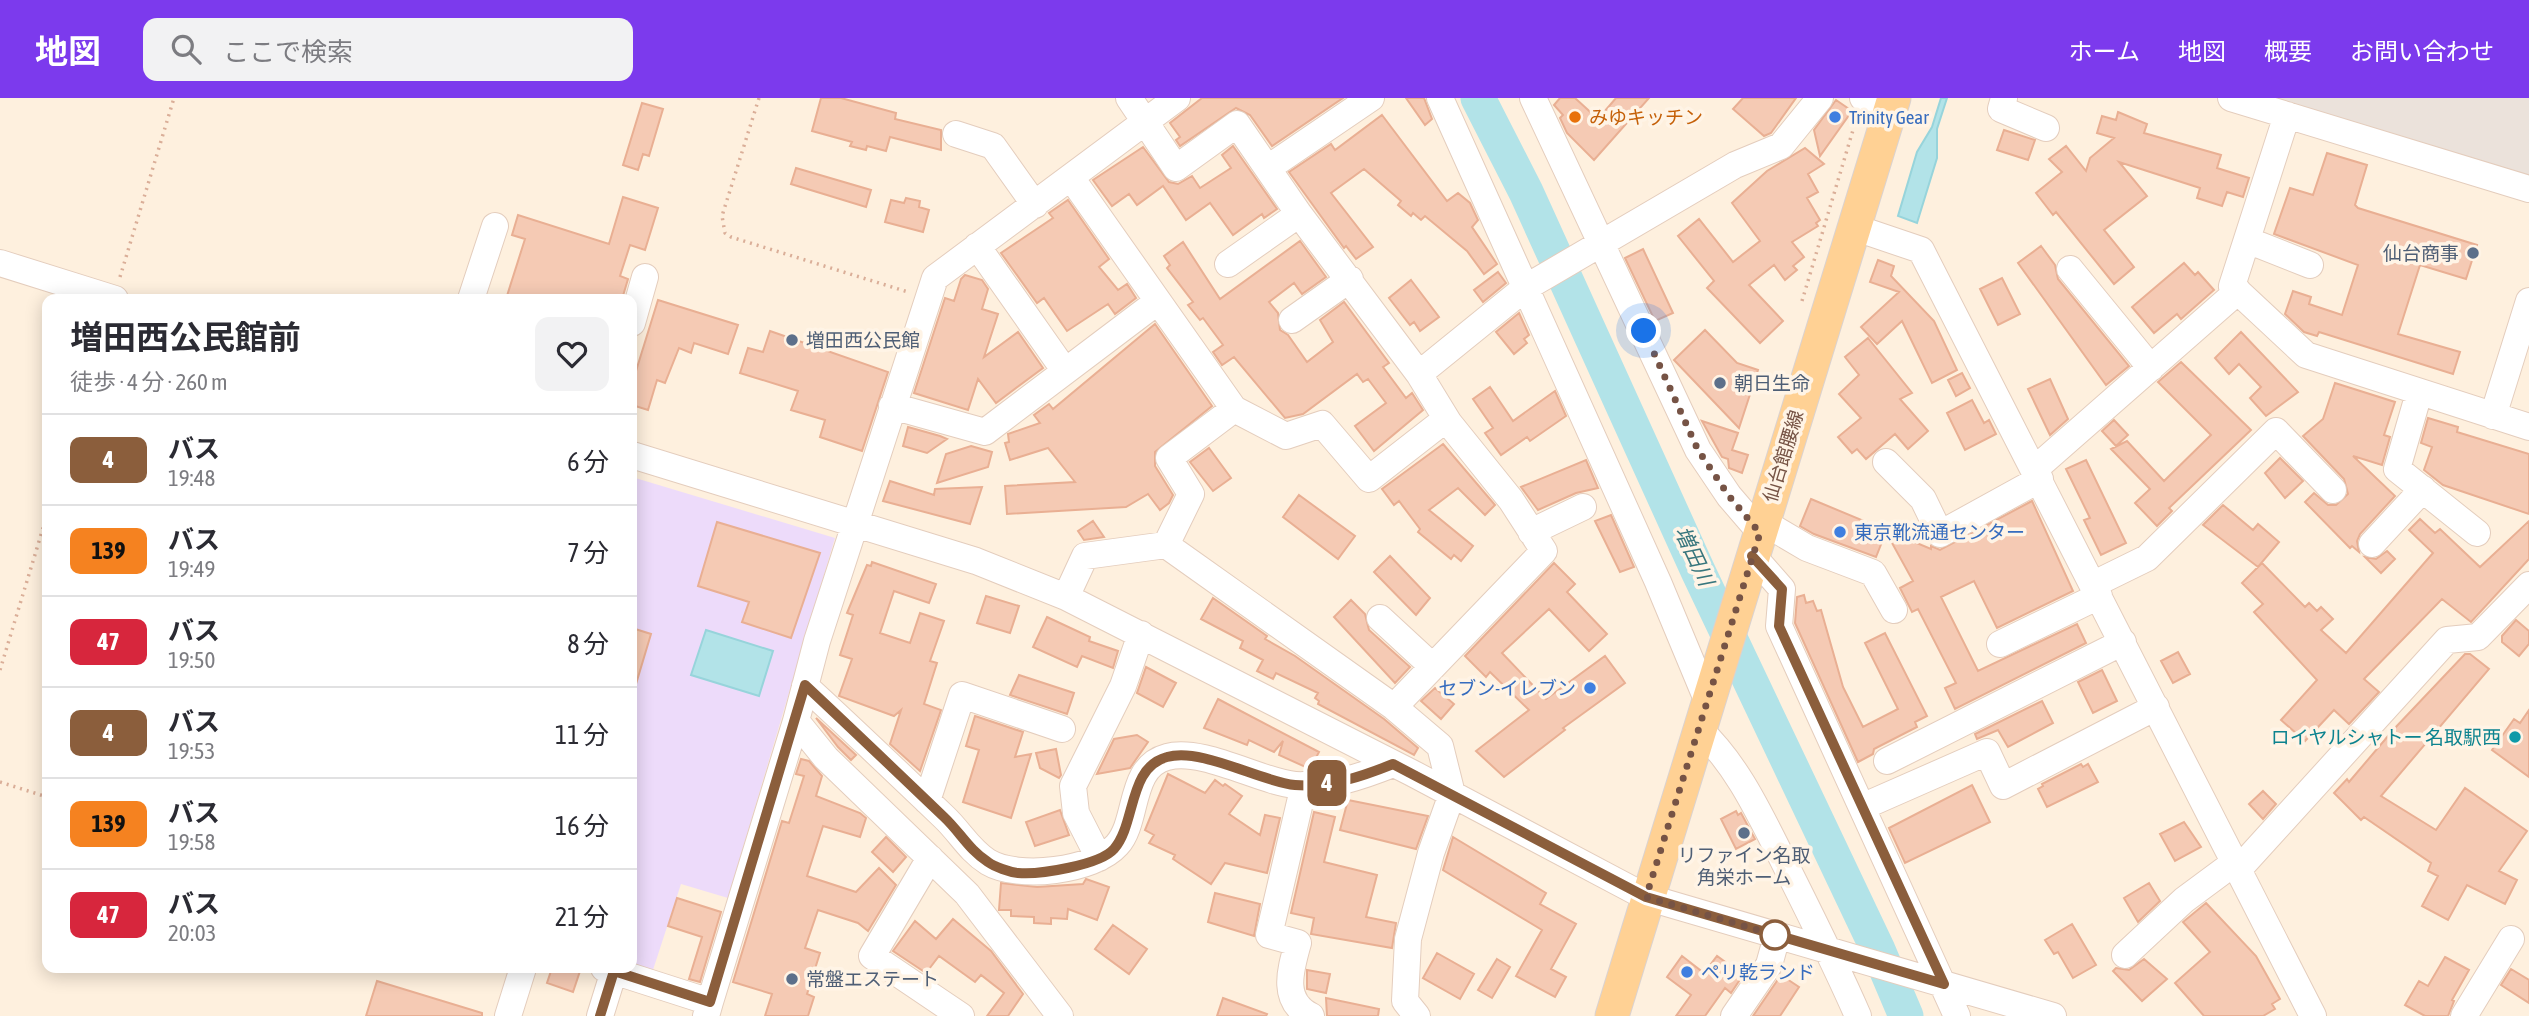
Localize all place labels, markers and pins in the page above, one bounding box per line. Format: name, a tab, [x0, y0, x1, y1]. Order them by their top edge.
place label: みゆキッチン	[1589, 106, 1703, 128]
place label: Trinity Gear	[1849, 106, 1929, 128]
marker: みゆキッチン	[1567, 109, 1583, 125]
marker: Trinity Gear	[1827, 109, 1843, 125]
place label: 仙台商事	[2383, 242, 2459, 264]
marker: 仙台商事	[2465, 245, 2481, 261]
place label: 増田西公民館	[806, 329, 920, 351]
marker: 増田西公民館	[784, 332, 800, 348]
place label: 朝日生命	[1734, 372, 1810, 394]
marker: 朝日生命	[1712, 375, 1728, 391]
place label: 東京靴流通センター	[1854, 521, 2025, 543]
marker: 東京靴流通センター	[1832, 524, 1848, 540]
place label: セブン-イレブン	[1438, 677, 1576, 699]
marker: セブン-イレブン	[1582, 680, 1598, 696]
place label: ロイヤルシャトー 名取駅西	[2271, 726, 2501, 748]
marker: ロイヤルシャトー 名取駅西	[2507, 729, 2523, 745]
marker: リファイン名取 角栄ホーム	[1736, 825, 1752, 841]
place label: リファイン名取 角栄ホーム	[1677, 844, 1811, 888]
unlabelled marker	[1760, 920, 1790, 950]
place label: ペリ乾ランド	[1701, 961, 1815, 983]
marker: ペリ乾ランド	[1679, 964, 1695, 980]
place label: 常盤エステート	[806, 968, 939, 990]
marker: 常盤エステート	[784, 971, 800, 987]

